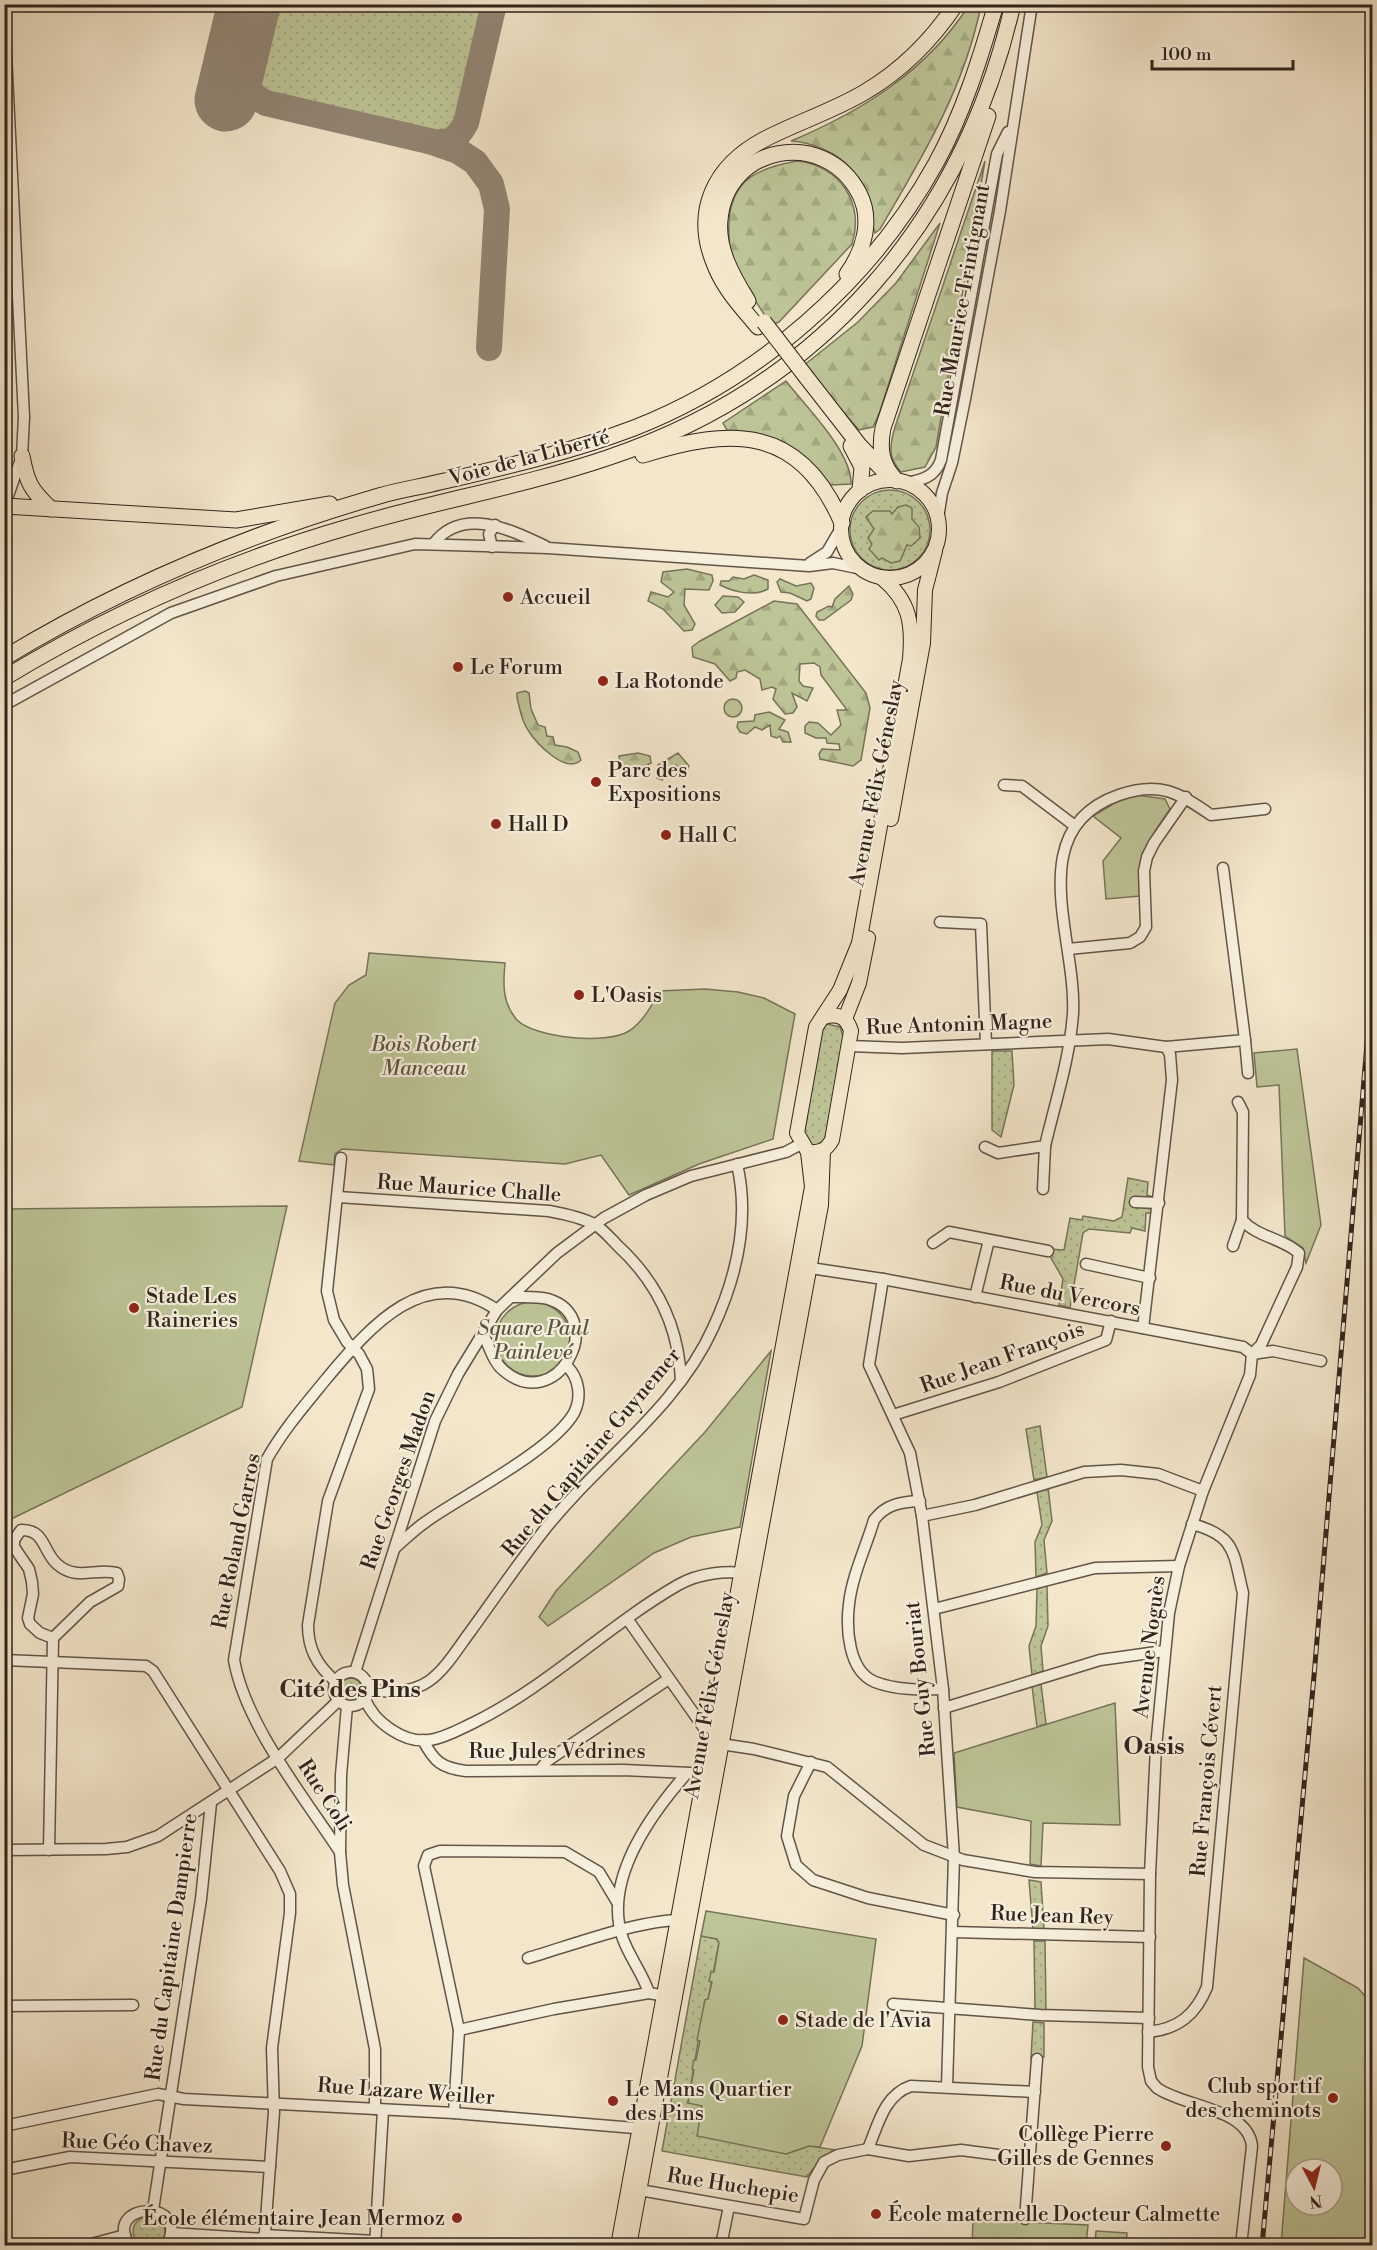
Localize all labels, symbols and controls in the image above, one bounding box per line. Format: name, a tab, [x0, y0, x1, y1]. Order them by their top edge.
scale bar	[1152, 33, 1293, 71]
text: 100 m	[1161, 43, 1212, 66]
street label: Rue Maurice Trintignant	[930, 181, 996, 418]
street label: Voie de la Liberté	[445, 424, 613, 492]
place label: Accueil	[519, 585, 591, 611]
marker: Accueil	[501, 590, 515, 604]
place label: Le Forum	[470, 655, 563, 681]
marker: Le Forum	[451, 660, 465, 674]
place label: La Rotonde	[615, 669, 724, 695]
marker: La Rotonde	[596, 674, 610, 688]
street label: Avenue Félix Géneslay	[844, 677, 910, 890]
place label: Parc des Expositions	[608, 758, 721, 808]
marker: Parc des Expositions	[589, 775, 603, 789]
place label: Hall D	[508, 812, 569, 838]
marker: Hall D	[489, 817, 503, 831]
place label: Hall C	[678, 823, 737, 849]
marker: Hall C	[659, 828, 673, 842]
place label: L'Oasis	[591, 983, 662, 1009]
marker: L'Oasis	[572, 988, 586, 1002]
street label: Rue Antonin Magne	[865, 1009, 1053, 1041]
park label: Bois Robert Manceau	[370, 1032, 478, 1082]
street label: Rue Maurice Challe	[376, 1170, 562, 1208]
street label: Rue du Vercors	[997, 1270, 1142, 1322]
place label: Stade Les Raineries	[146, 1284, 238, 1334]
marker: Stade Les Raineries	[127, 1301, 141, 1315]
park label: Square Paul Painlevé	[477, 1316, 589, 1366]
street label: Rue Jean François	[917, 1316, 1088, 1400]
street label: Rue du Capitaine Guynemer	[497, 1343, 687, 1563]
street label: Rue Georges Madon	[356, 1387, 442, 1574]
street label: Rue Roland Garros	[207, 1451, 267, 1631]
street label: Avenue Noguès	[1128, 1574, 1172, 1721]
street label: Avenue Félix Géneslay	[679, 1589, 741, 1802]
street label: Rue Guy Bouriat	[900, 1599, 942, 1758]
district label: Cité des Pins	[279, 1675, 421, 1705]
street label: Rue François Cévert	[1186, 1683, 1228, 1878]
district label: Oasis	[1124, 1732, 1184, 1762]
street label: Rue Jules Védrines	[468, 1739, 646, 1765]
street label: Rue Coli	[291, 1755, 357, 1837]
street label: Rue du Capitaine Dampierre	[140, 1812, 204, 2083]
street label: Rue Jean Rey	[990, 1901, 1115, 1931]
place label: Stade de l'Avia	[795, 2008, 932, 2034]
marker: Stade de l'Avia	[776, 2013, 790, 2027]
street label: Rue Lazare Weiller	[316, 2073, 496, 2111]
place label: Club sportif des cheminots	[1185, 2074, 1322, 2124]
place label: Le Mans Quartier des Pins	[625, 2077, 792, 2127]
marker: Club sportif des cheminots	[1326, 2091, 1340, 2105]
marker: Le Mans Quartier des Pins	[606, 2094, 620, 2108]
place label: Collège Pierre Gilles de Gennes	[997, 2122, 1154, 2172]
street label: Rue Géo Chavez	[61, 2128, 213, 2160]
marker: Collège Pierre Gilles de Gennes	[1159, 2139, 1173, 2153]
north arrow	[1284, 2157, 1344, 2217]
street label: Rue Huchepie	[665, 2163, 801, 2209]
text: N	[1308, 2190, 1323, 2212]
place label: École maternelle Docteur Calmette	[888, 2200, 1220, 2228]
place label: École élémentaire Jean Mermoz	[143, 2204, 445, 2232]
marker: École maternelle Docteur Calmette	[869, 2207, 883, 2221]
marker: École élémentaire Jean Mermoz	[450, 2211, 464, 2225]

